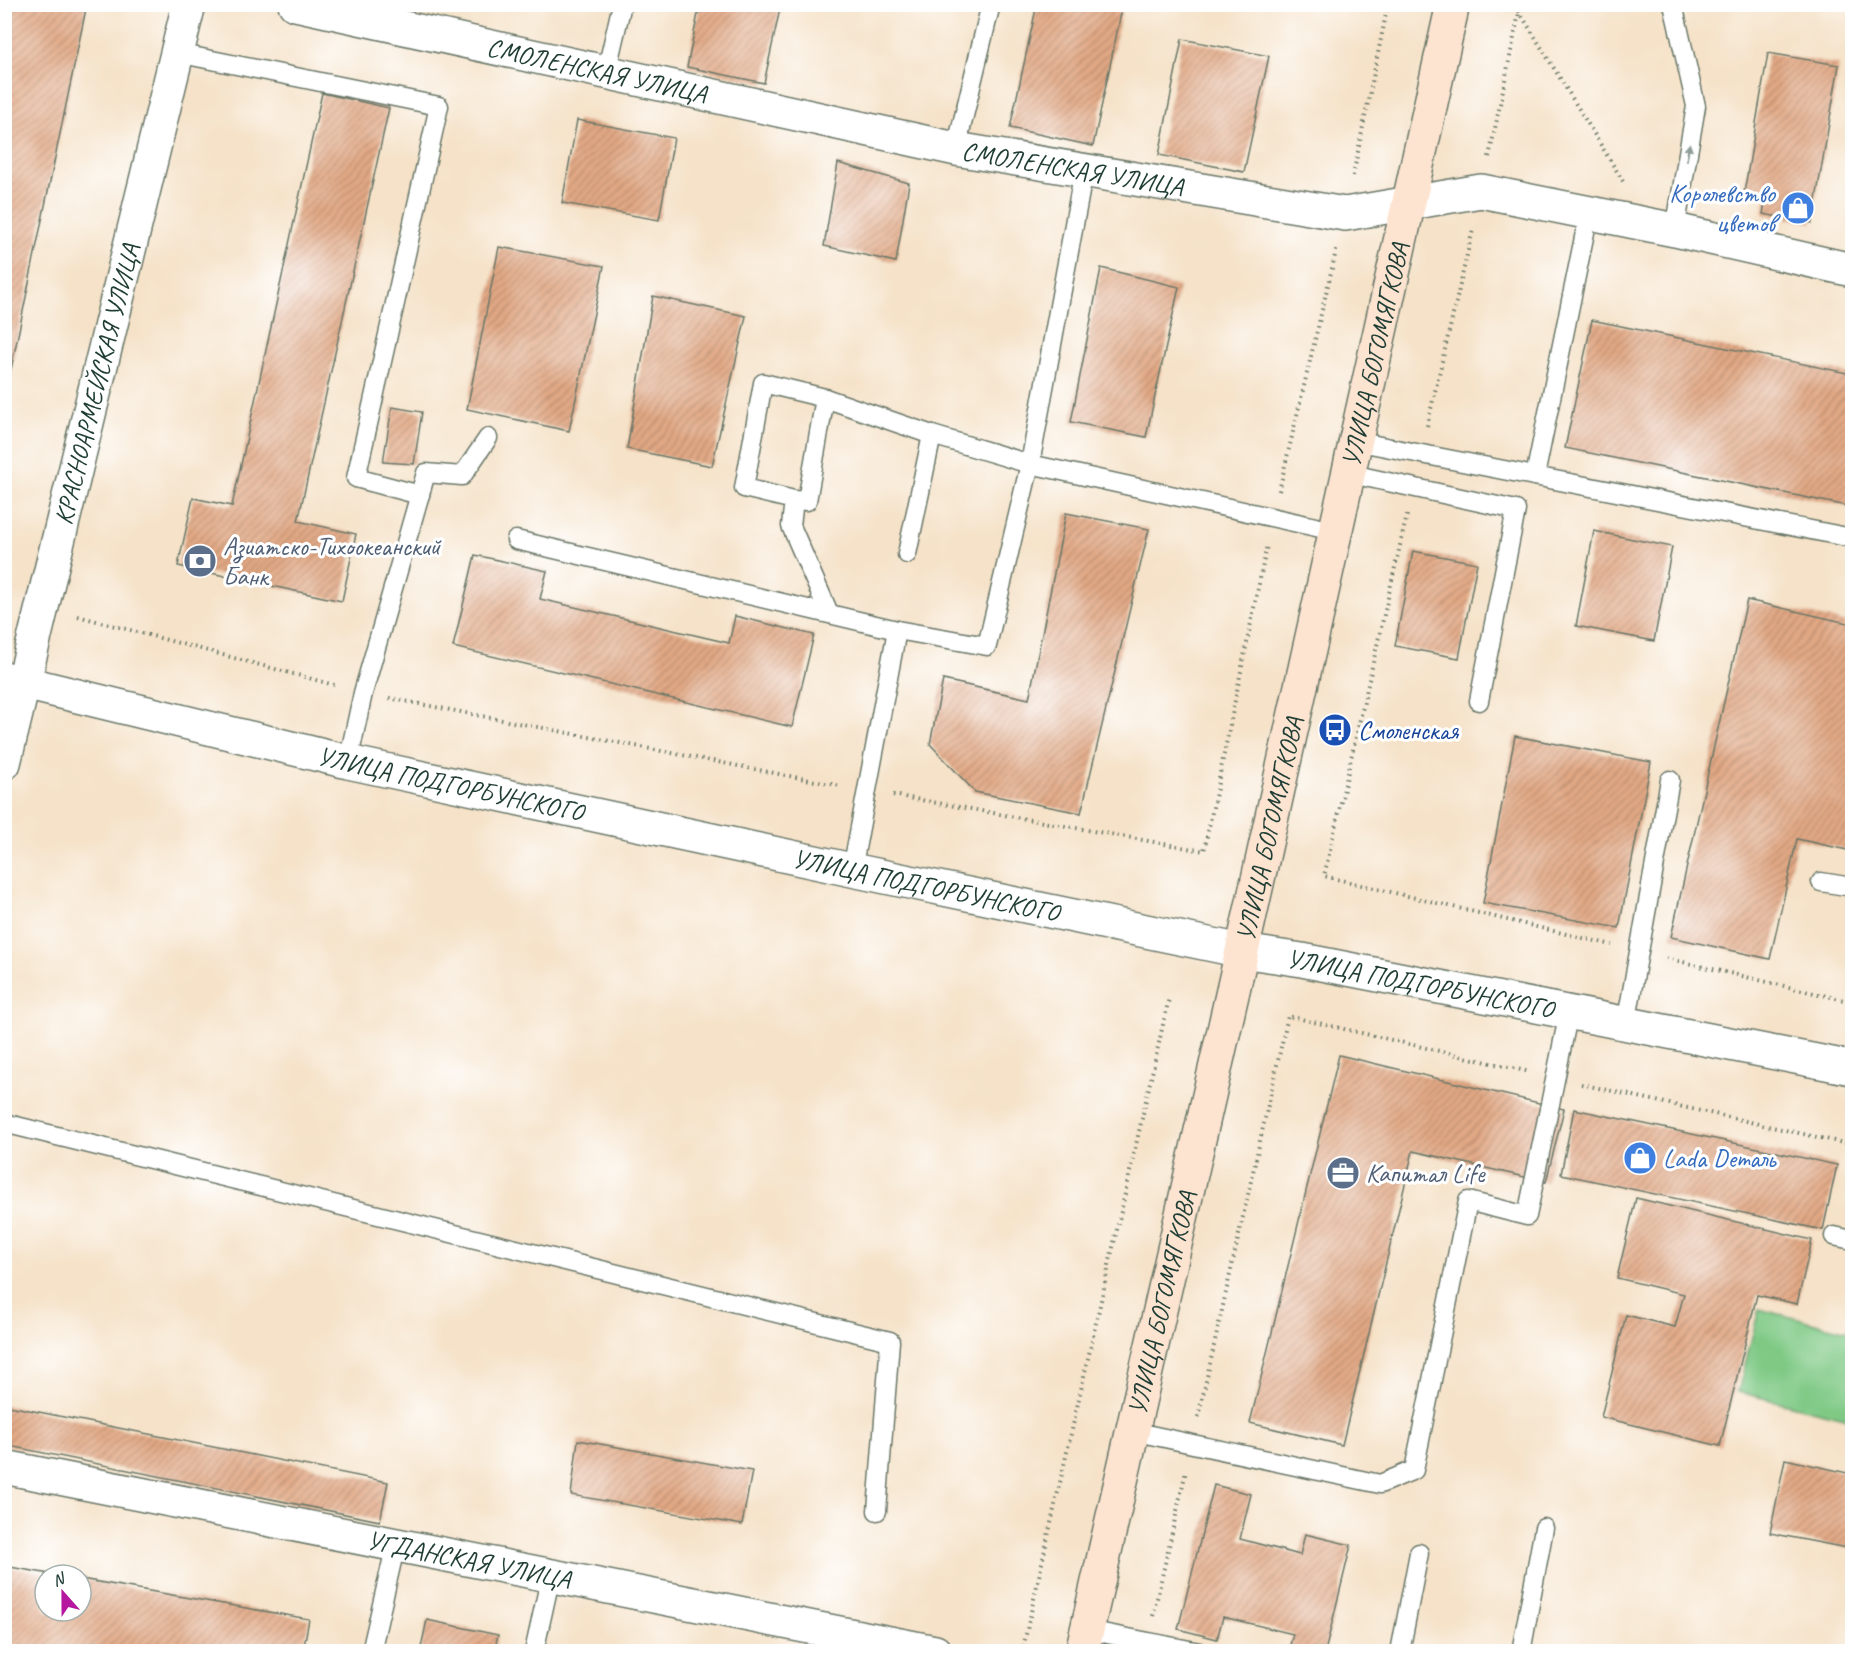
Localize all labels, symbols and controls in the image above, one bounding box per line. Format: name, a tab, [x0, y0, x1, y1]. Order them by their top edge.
street label: СМОЛЕНСКАЯ УЛИЦА	[484, 31, 711, 111]
street label: СМОЛЕНСКАЯ УЛИЦА	[960, 134, 1188, 204]
one-way arrow	[1684, 142, 1693, 161]
place label: Королевство цветов	[1669, 177, 1781, 240]
shop icon: Королевство цветов	[1780, 190, 1816, 226]
street label: УЛИЦА БОГОМЯГКОВА	[1334, 239, 1417, 470]
street label: КРАСНОАРМЕЙСКАЯ УЛИЦА	[47, 240, 147, 528]
place label: Азиатско-Тихоокеанский Банк	[223, 530, 443, 593]
bank icon: Азиатско-Тихоокеанский Банк	[182, 543, 218, 579]
bus stop icon: Смоленская	[1317, 712, 1353, 748]
street label: УЛИЦА БОГОМЯГКОВА	[1229, 713, 1311, 944]
place label: Смоленская	[1358, 714, 1460, 747]
street label: УЛИЦА ПОДГОРБУНСКОГО	[314, 739, 590, 830]
street label: УЛИЦА ПОДГОРБУНСКОГО	[790, 842, 1065, 930]
street label: УЛИЦА ПОДГОРБУНСКОГО	[1285, 942, 1559, 1027]
shop icon: Lada Dеталь	[1622, 1140, 1658, 1176]
place label: Lada Dеталь	[1663, 1142, 1777, 1175]
office icon: Капитал Life	[1325, 1155, 1361, 1191]
place label: Капитал Life	[1366, 1157, 1486, 1190]
street label: УЛИЦА БОГОМЯГКОВА	[1121, 1187, 1204, 1418]
street label: УГДАНСКАЯ УЛИЦА	[364, 1524, 575, 1597]
north arrow	[33, 1563, 93, 1623]
text: N	[50, 1568, 69, 1591]

